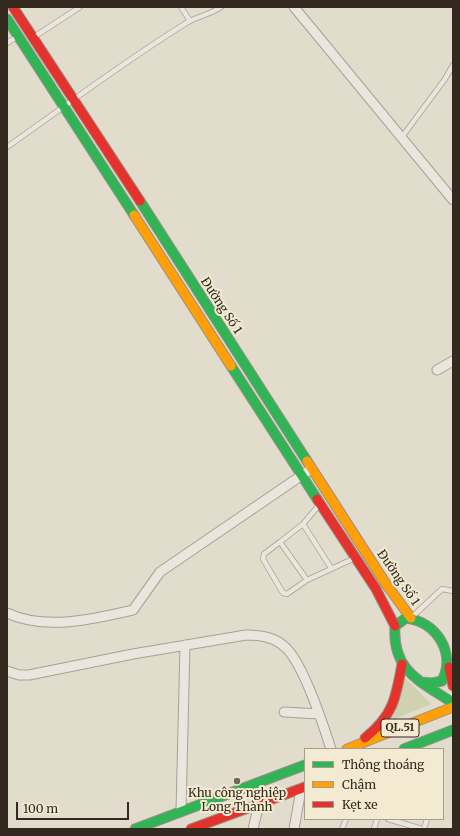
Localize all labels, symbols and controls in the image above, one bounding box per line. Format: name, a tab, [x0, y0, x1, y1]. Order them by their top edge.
street label: Đường Số 1	[197, 275, 245, 337]
street label: Đường Số 1	[374, 547, 422, 609]
road number: QL.51	[381, 719, 419, 737]
legend	[304, 748, 444, 820]
text: Thông thoáng	[342, 757, 424, 772]
marker: Khu công nghiệp Long Thành	[232, 776, 242, 786]
text: Chậm	[342, 777, 376, 792]
place label: Khu công nghiệp Long Thành	[188, 787, 286, 815]
scale bar	[18, 794, 131, 820]
text: Kẹt xe	[342, 797, 377, 812]
text: 100 m	[23, 801, 58, 816]

